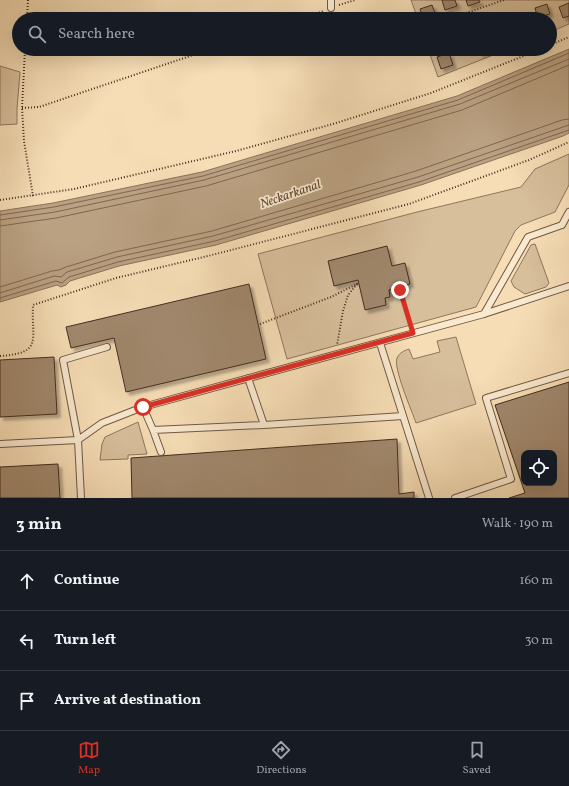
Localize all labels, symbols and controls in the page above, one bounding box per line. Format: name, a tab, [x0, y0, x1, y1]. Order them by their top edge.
search box	[12, 12, 557, 56]
icon: search	[26, 23, 48, 45]
text: Search here	[58, 24, 135, 45]
water label: Neckarkanal	[258, 176, 324, 214]
route end	[391, 281, 409, 299]
route start	[134, 398, 152, 416]
map controls	[521, 450, 557, 486]
button: locate	[521, 450, 557, 486]
text: 3 min	[16, 513, 62, 536]
text: Walk · 190 m	[482, 515, 553, 533]
icon: ahead	[16, 570, 38, 592]
text: Continue	[54, 570, 119, 591]
text: 160 m	[519, 572, 553, 590]
icon: left	[16, 630, 38, 652]
text: Turn left	[54, 630, 116, 651]
text: 30 m	[525, 632, 553, 650]
icon: arrive	[16, 690, 38, 712]
text: Arrive at destination	[54, 690, 201, 711]
tab: Map	[78, 739, 100, 778]
tab: Directions	[256, 739, 307, 778]
tab: Saved	[463, 739, 491, 778]

